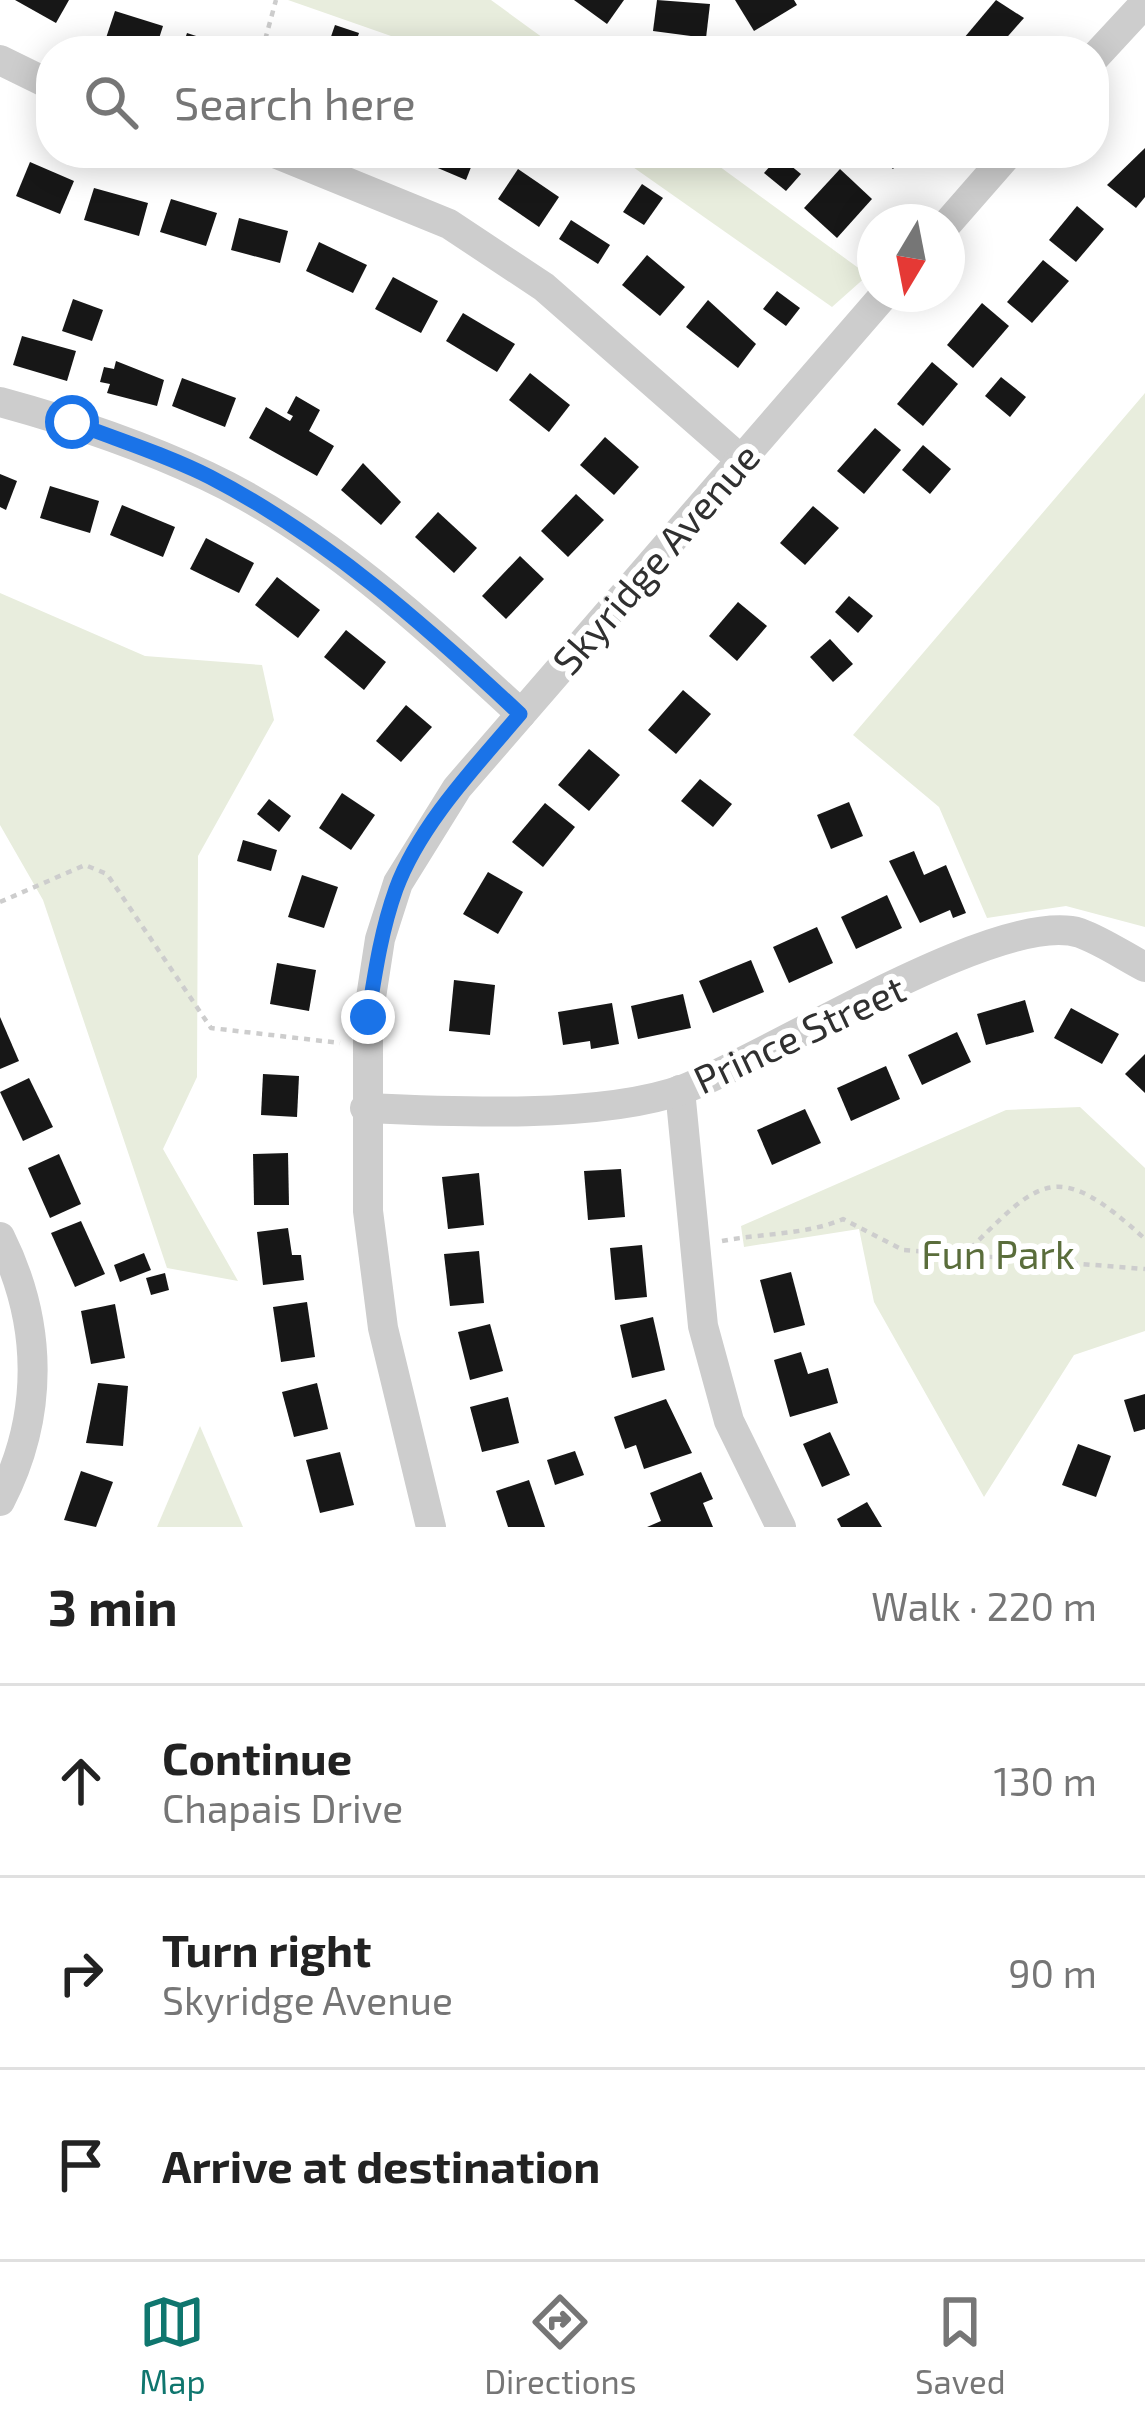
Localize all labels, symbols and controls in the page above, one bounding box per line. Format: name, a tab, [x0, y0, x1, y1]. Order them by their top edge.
search box	[36, 36, 1109, 168]
icon: search	[78, 69, 144, 135]
text: Search here	[174, 75, 416, 129]
north arrow	[857, 204, 965, 312]
route start	[45, 395, 99, 449]
street label: Skyridge Avenue	[542, 433, 768, 683]
street label: Prince Street	[686, 964, 912, 1102]
route end	[341, 990, 395, 1044]
park label: Fun Park	[921, 1230, 1075, 1277]
text: 3 min	[48, 1575, 178, 1636]
text: Walk · 220 m	[871, 1582, 1097, 1629]
text: Continue	[162, 1730, 352, 1784]
icon: ahead	[48, 1748, 114, 1814]
text: 130 m	[993, 1757, 1097, 1804]
text: Chapais Drive	[162, 1784, 403, 1831]
text: Turn right	[162, 1922, 371, 1976]
icon: right	[48, 1940, 114, 2006]
text: 90 m	[1008, 1949, 1097, 1996]
text: Skyridge Avenue	[162, 1976, 453, 2023]
icon: arrive	[48, 2132, 114, 2198]
text: Arrive at destination	[162, 2138, 600, 2192]
tab: Map	[139, 2289, 206, 2401]
tab: Directions	[484, 2289, 636, 2401]
tab: Saved	[915, 2289, 1006, 2401]

